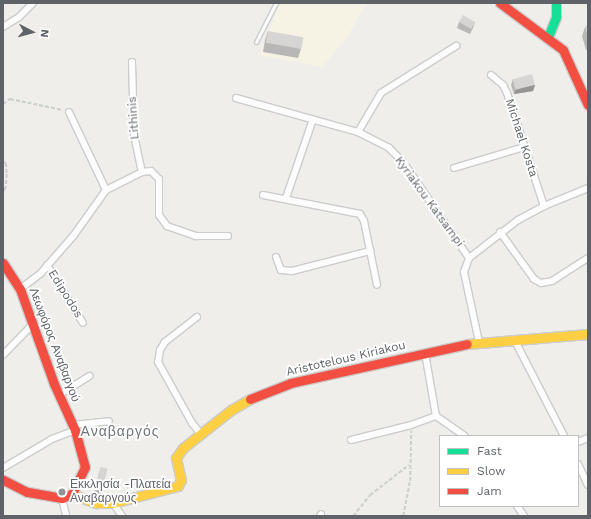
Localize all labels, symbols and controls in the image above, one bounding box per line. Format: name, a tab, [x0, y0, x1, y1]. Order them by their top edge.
north arrow	[12, 12, 52, 52]
text: N	[38, 29, 51, 38]
street label: Lithinis	[125, 96, 143, 140]
street label: Michael Kosta	[502, 97, 540, 179]
street label: Kyriakou Katsampi	[391, 154, 467, 250]
street label: Edipodos	[45, 267, 85, 321]
street label: Λεωφόρος Αναβαργού	[26, 286, 82, 404]
street label: Aristotelous Kiriakou	[285, 338, 407, 380]
district label: Αναβαργός	[81, 423, 159, 439]
legend	[439, 435, 579, 507]
text: Fast	[477, 444, 502, 458]
text: Slow	[477, 464, 505, 478]
place label: Εκκλησία -Πλατεία Αναβαργούς	[70, 478, 171, 506]
text: Jam	[477, 484, 502, 498]
marker: Εκκλησία -Πλατεία Αναβαργούς	[57, 487, 67, 497]

